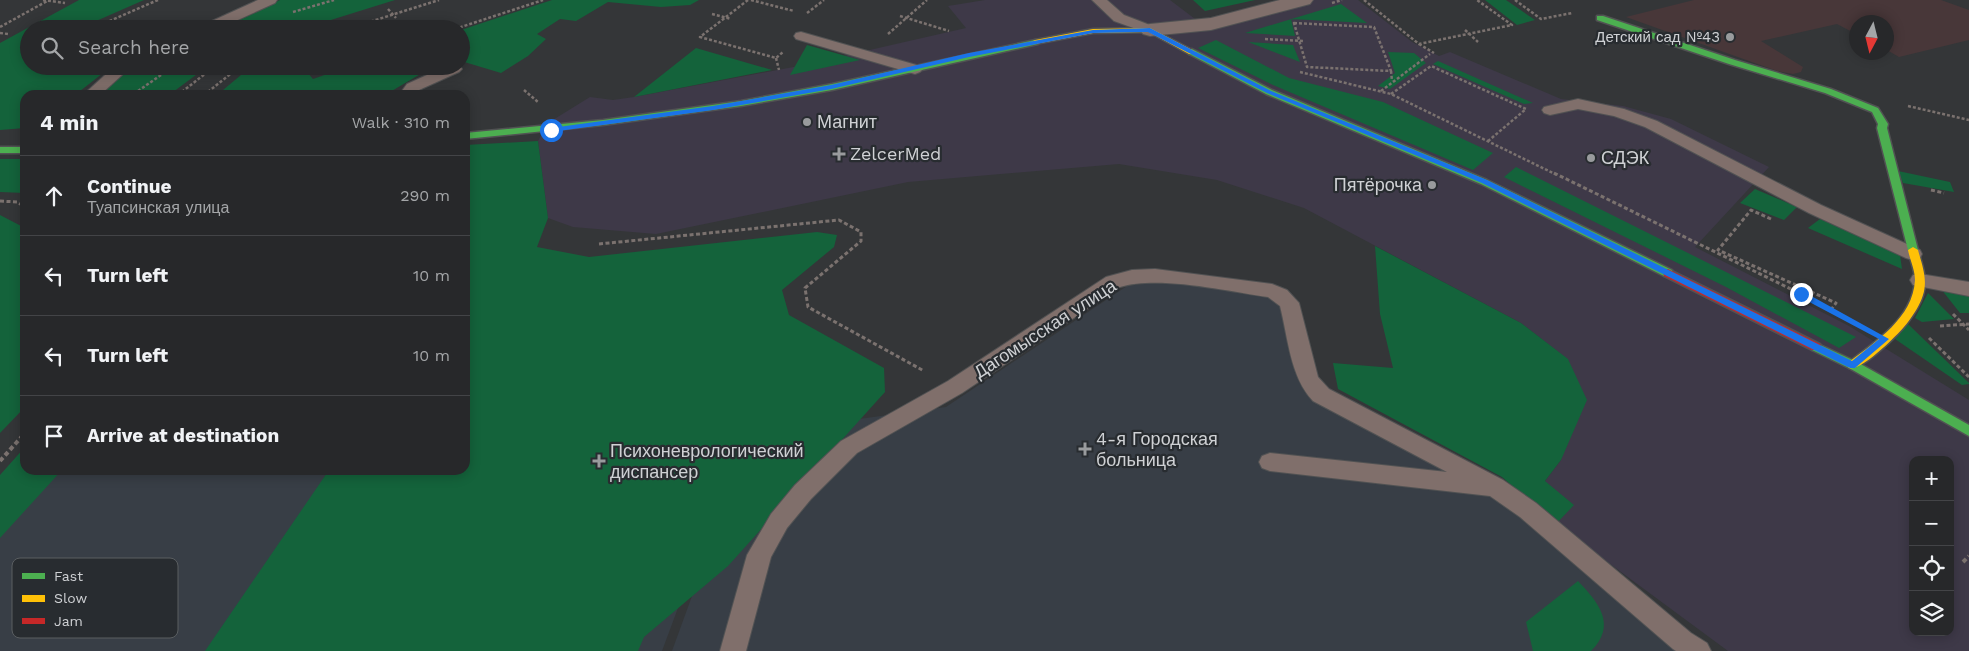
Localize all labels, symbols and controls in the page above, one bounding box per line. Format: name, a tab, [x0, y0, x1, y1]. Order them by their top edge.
north arrow	[1849, 15, 1894, 60]
search box	[20, 20, 470, 75]
place label: Детский сад №43	[1595, 28, 1720, 46]
marker: Детский сад №43	[1724, 31, 1736, 43]
icon: search	[38, 34, 66, 62]
text: Search here	[78, 36, 189, 59]
text: 4 min	[40, 110, 98, 135]
place label: Магнит	[817, 111, 877, 132]
text: Walk · 310 m	[352, 113, 450, 132]
marker: Магнит	[801, 116, 813, 128]
route start	[540, 119, 563, 142]
place label: ZelcerMed	[850, 143, 941, 164]
marker: ZelcerMed	[832, 147, 846, 161]
place label: СДЭК	[1601, 147, 1650, 168]
marker: СДЭК	[1585, 152, 1597, 164]
place label: Пятёрочка	[1334, 174, 1423, 195]
text: Continue	[87, 175, 171, 198]
marker: Пятёрочка	[1426, 179, 1438, 191]
icon: ahead	[40, 182, 68, 210]
text: 290 m	[400, 186, 450, 205]
text: Туапсинская улица	[87, 198, 229, 217]
icon: left	[40, 262, 68, 290]
text: Turn left	[87, 264, 168, 287]
text: 10 m	[413, 266, 450, 285]
street label: Дагомысская улица	[970, 274, 1121, 382]
route end	[1790, 283, 1813, 306]
icon: left	[40, 342, 68, 370]
text: Turn left	[87, 344, 168, 367]
text: 10 m	[413, 346, 450, 365]
icon: arrive	[40, 422, 68, 450]
text: Arrive at destination	[87, 424, 279, 447]
place label: 4-я Городская больница	[1096, 428, 1218, 470]
place label: Психоневрологический диспансер	[610, 440, 804, 482]
marker: 4-я Городская больница	[1078, 442, 1092, 456]
marker: Психоневрологический диспансер	[592, 454, 606, 468]
map controls	[1909, 456, 1954, 636]
button: +	[1909, 456, 1954, 501]
button: −	[1909, 501, 1954, 546]
button: locate	[1909, 546, 1954, 591]
legend	[12, 558, 178, 638]
text: Fast	[54, 568, 83, 584]
text: Slow	[54, 590, 87, 606]
button: layers	[1909, 591, 1954, 636]
text: Jam	[54, 613, 83, 629]

